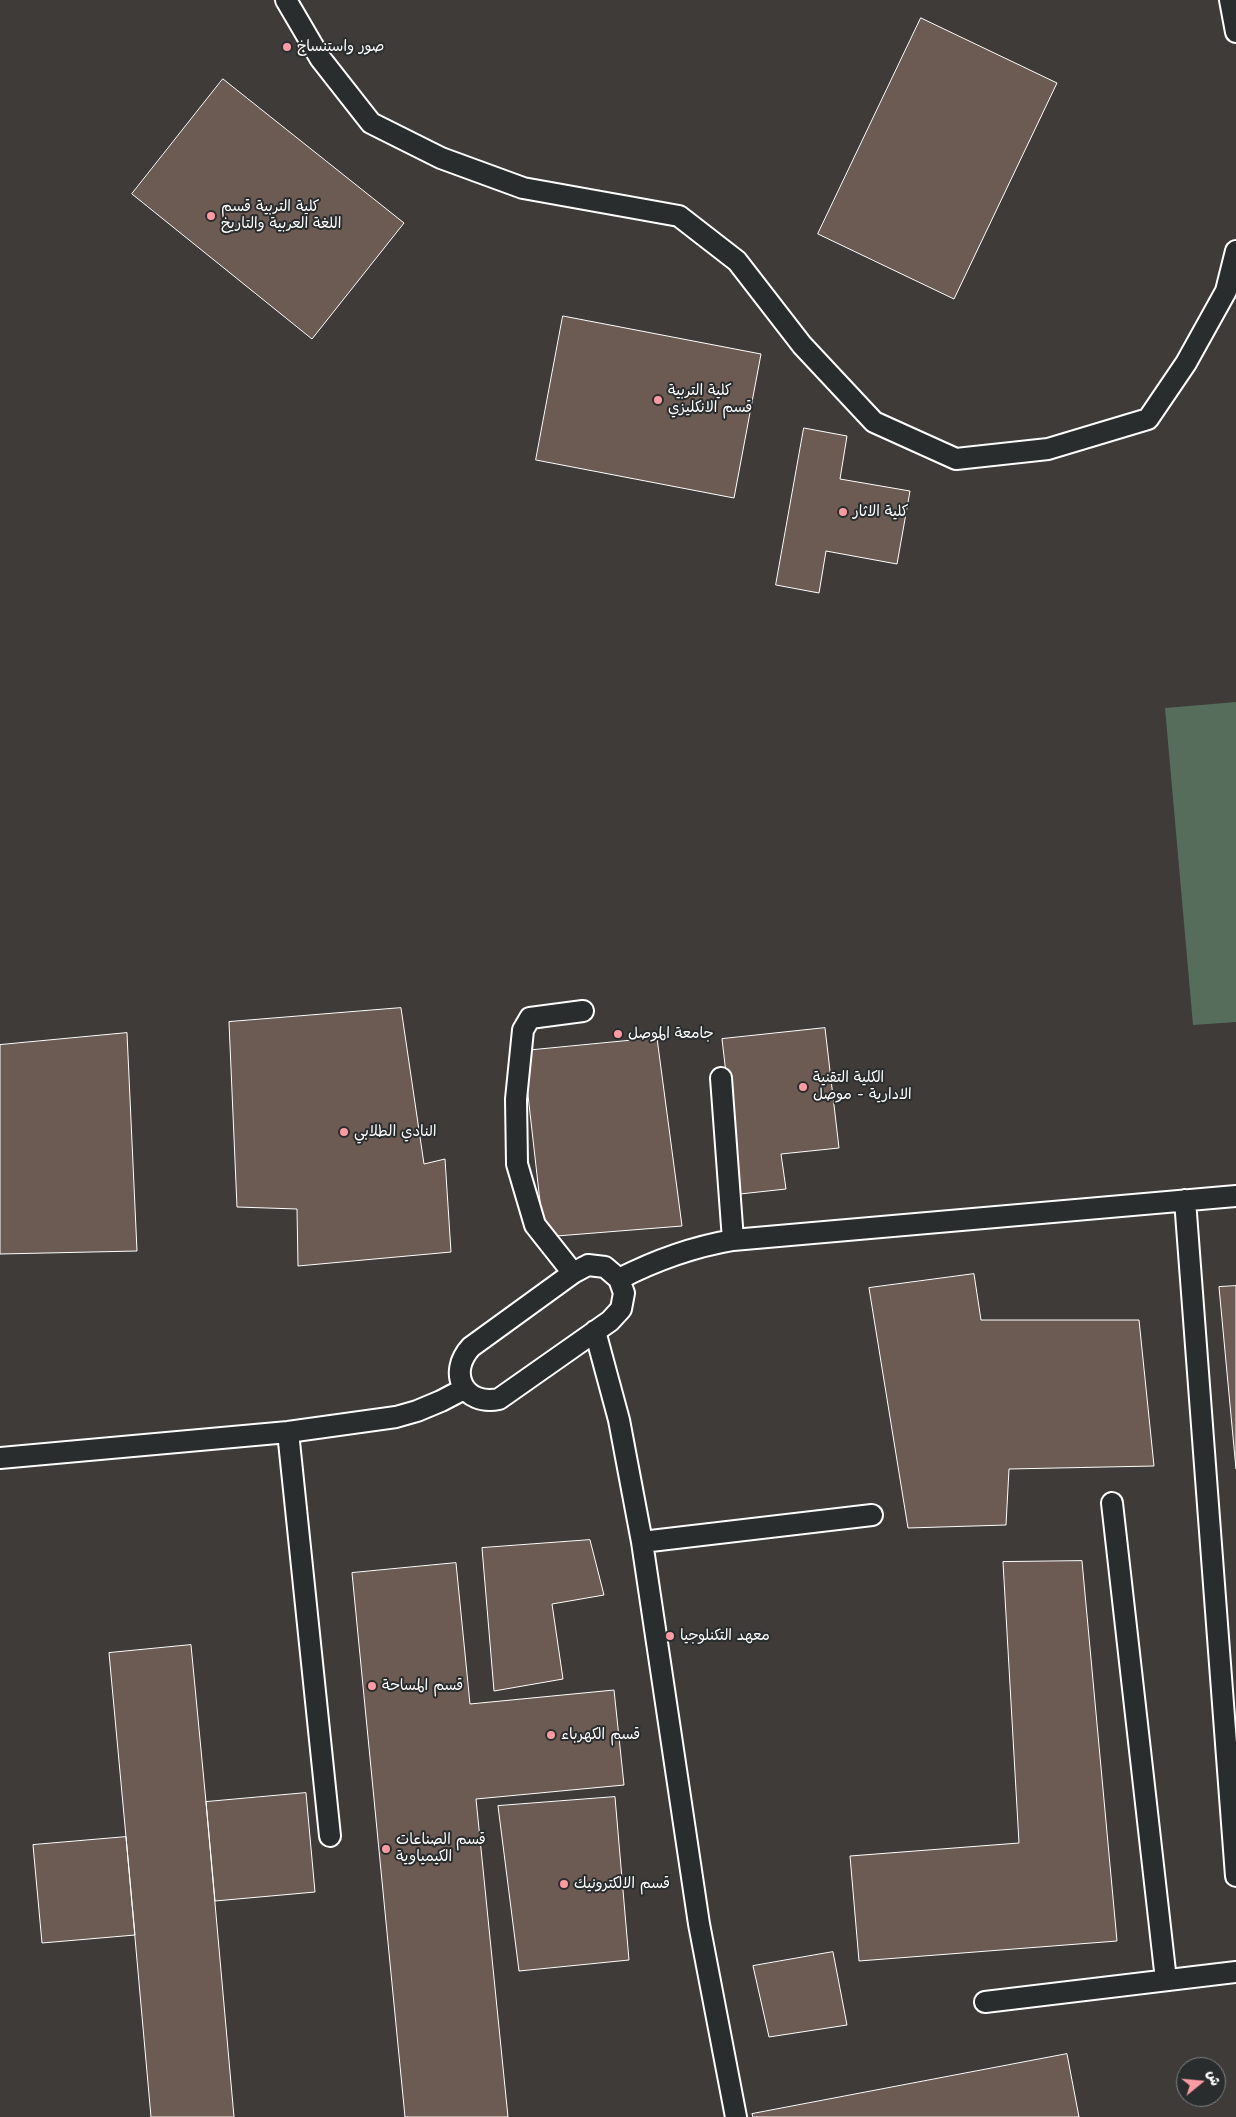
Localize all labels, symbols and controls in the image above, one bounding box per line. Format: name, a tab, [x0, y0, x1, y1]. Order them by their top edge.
place label: صور واستنساخ	[297, 38, 384, 56]
marker: صور واستنساخ	[281, 41, 293, 53]
place label: كلية التربية قسم اللغة العربية والتاريخ	[221, 198, 341, 233]
marker: كلية التربية قسم اللغة العربية والتاريخ	[205, 210, 217, 222]
place label: كلية التربية قسم الانكليزي	[668, 382, 752, 417]
marker: كلية التربية قسم الانكليزي	[652, 394, 664, 406]
place label: كلية الاثار	[853, 503, 908, 521]
marker: كلية الاثار	[837, 506, 849, 518]
place label: جامعة الموصل	[628, 1025, 714, 1043]
marker: جامعة الموصل	[612, 1028, 624, 1040]
place label: الكلية التقنية الادارية - موصل	[813, 1069, 912, 1104]
marker: الكلية التقنية الادارية - موصل	[797, 1081, 809, 1093]
place label: النادي الطلابي	[354, 1123, 437, 1141]
marker: النادي الطلابي	[338, 1126, 350, 1138]
place label: معهد التكنلوجيا	[680, 1627, 770, 1645]
marker: معهد التكنلوجيا	[664, 1630, 676, 1642]
place label: قسم المساحة	[382, 1677, 463, 1695]
marker: قسم المساحة	[366, 1680, 378, 1692]
place label: قسم الكهرباء	[561, 1726, 640, 1744]
marker: قسم الكهرباء	[545, 1729, 557, 1741]
place label: قسم الصناعات الكيمياوية	[396, 1831, 486, 1866]
marker: قسم الصناعات الكيمياوية	[380, 1843, 392, 1855]
place label: قسم الالكترونيك	[574, 1875, 670, 1893]
marker: قسم الالكترونيك	[558, 1878, 570, 1890]
north arrow	[1176, 2057, 1226, 2107]
text: ش	[1203, 2067, 1227, 2088]

